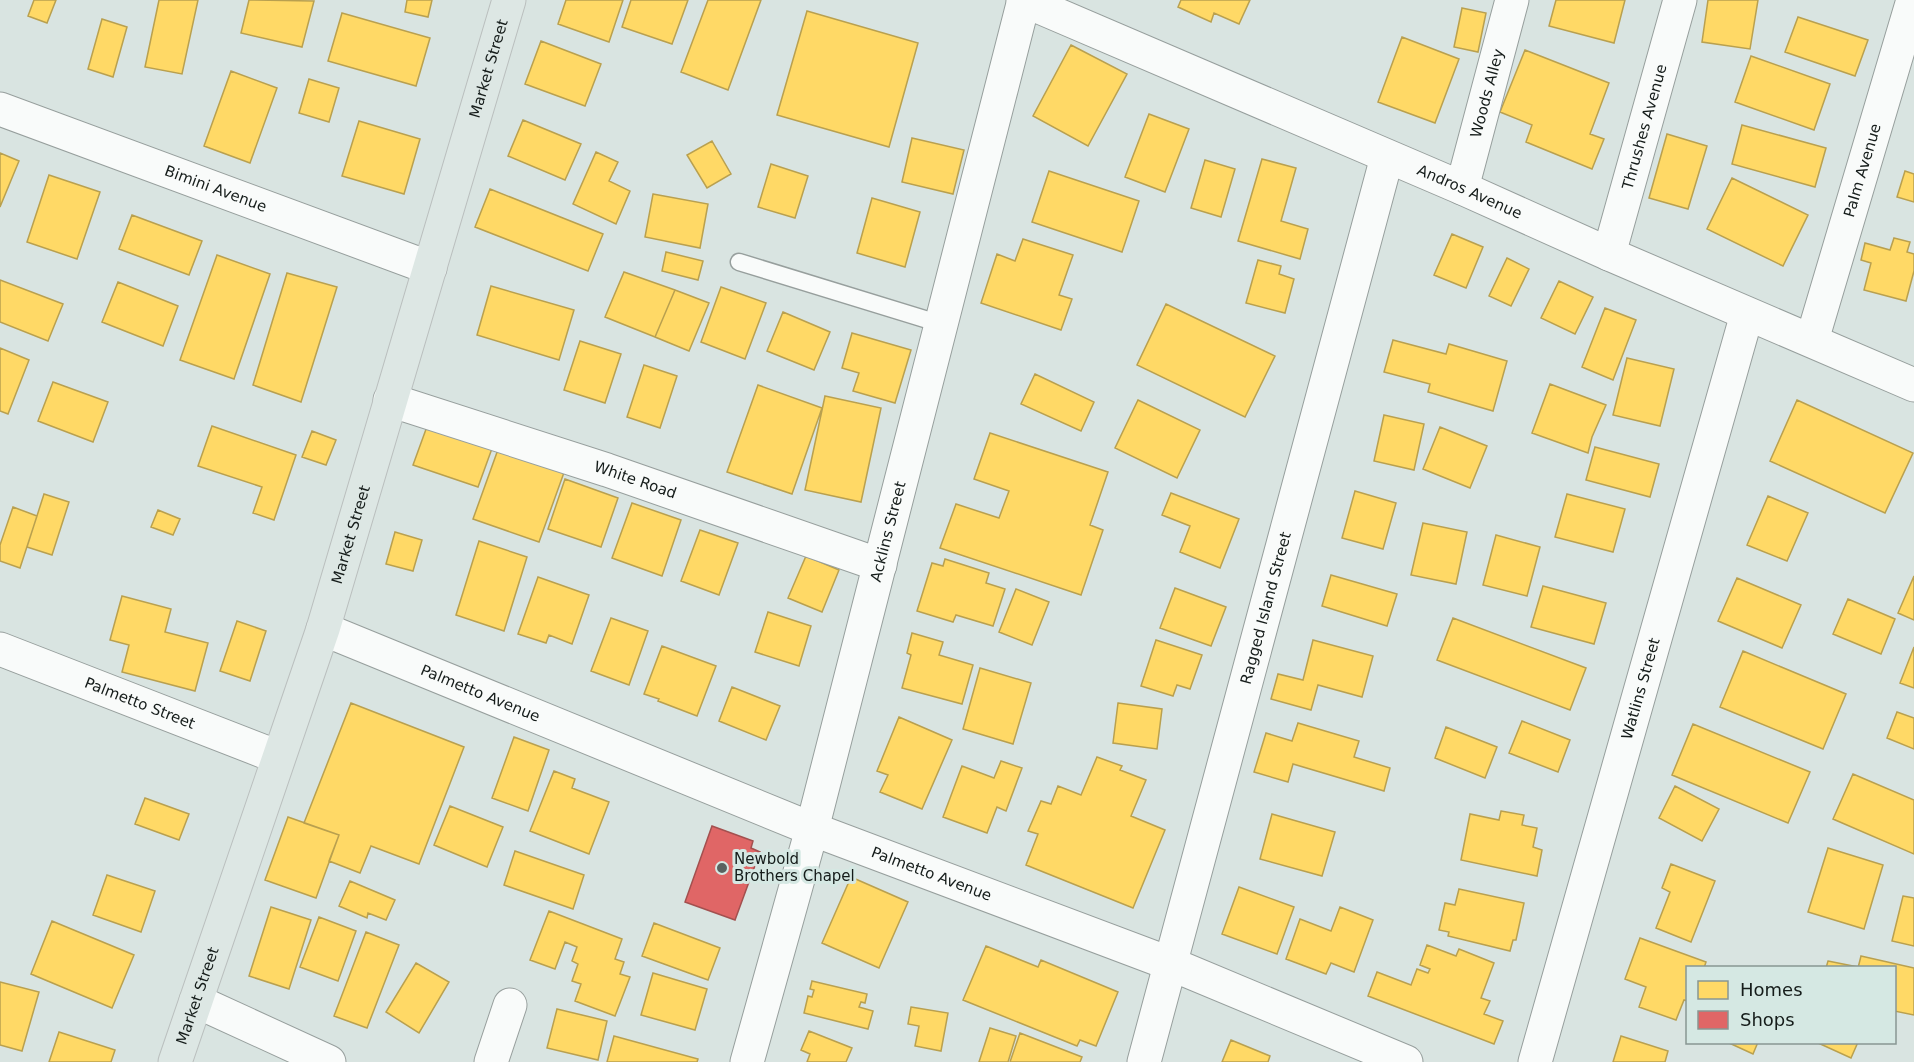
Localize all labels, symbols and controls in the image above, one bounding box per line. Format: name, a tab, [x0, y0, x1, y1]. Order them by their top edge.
street label: Market Street	[466, 17, 512, 120]
street label: Woods Alley	[1467, 47, 1508, 140]
street label: Thrushes Avenue	[1618, 62, 1671, 193]
street label: Palm Avenue	[1840, 121, 1885, 219]
street label: Andros Avenue	[1414, 161, 1525, 223]
street label: Bimini Avenue	[162, 162, 269, 216]
street label: White Road	[592, 457, 679, 503]
street label: Acklins Street	[867, 479, 910, 584]
street label: Market Street	[328, 483, 374, 586]
street label: Ragged Island Street	[1237, 530, 1295, 686]
street label: Watlins Street	[1618, 636, 1664, 742]
street label: Palmetto Avenue	[418, 661, 543, 726]
street label: Palmetto Street	[82, 674, 198, 733]
street label: Palmetto Avenue	[869, 843, 994, 905]
place label: Newbold Brothers Chapel	[734, 850, 855, 885]
marker: Newbold Brothers Chapel	[715, 861, 729, 875]
street label: Market Street	[173, 944, 223, 1047]
legend	[1686, 966, 1896, 1044]
text: Homes	[1740, 979, 1803, 1000]
text: Shops	[1740, 1009, 1795, 1030]

